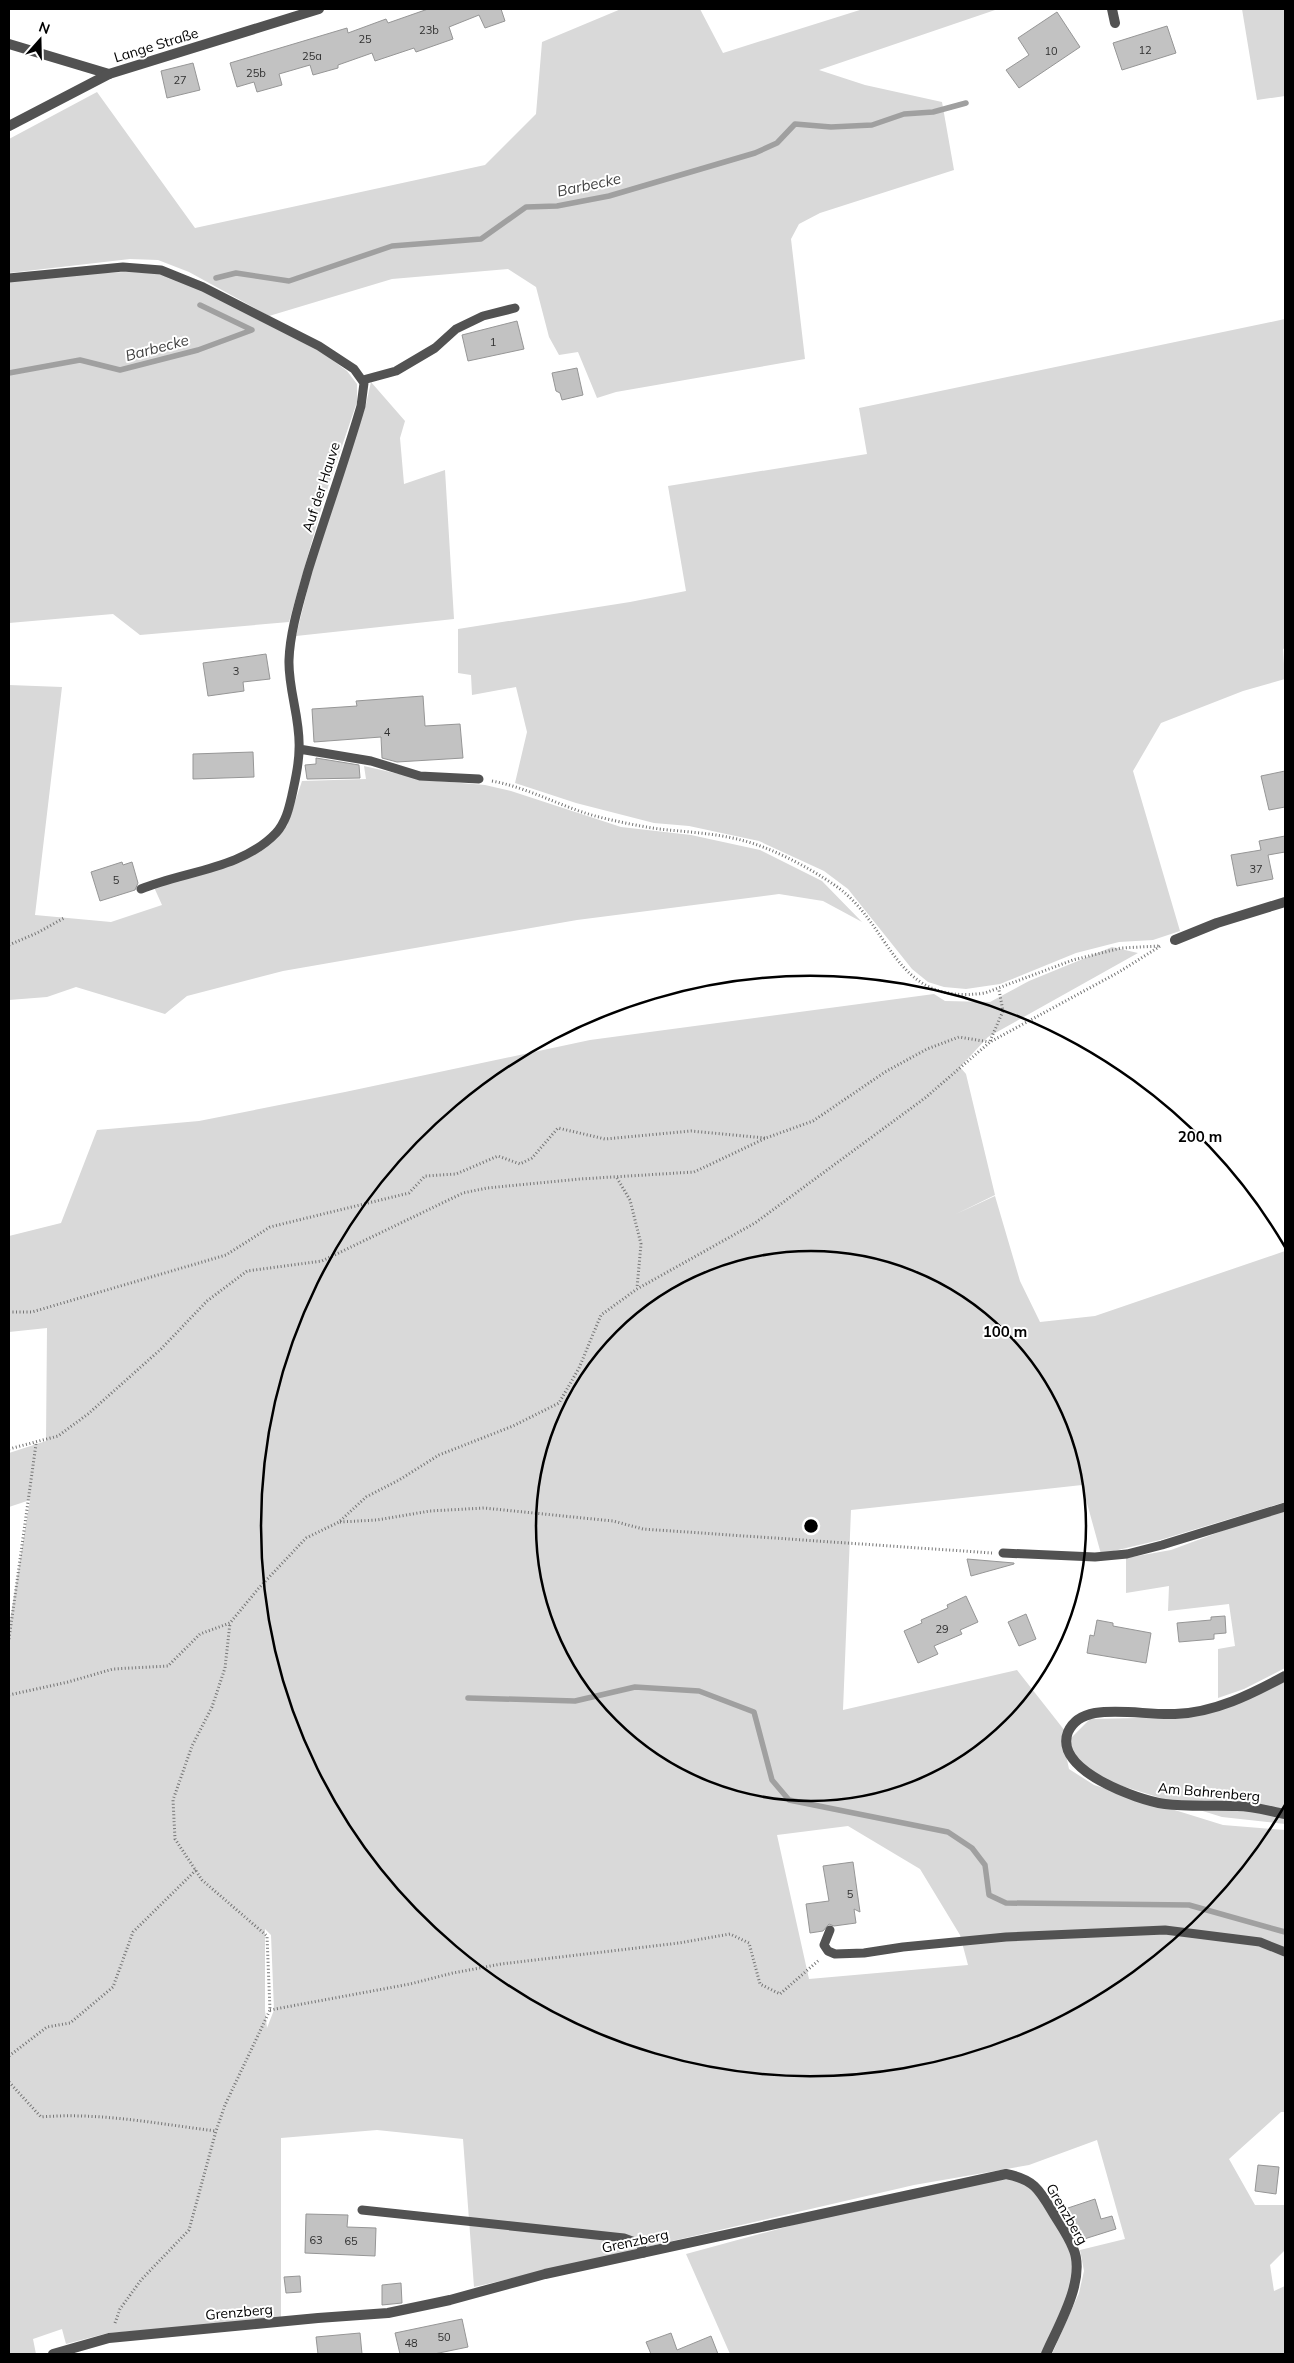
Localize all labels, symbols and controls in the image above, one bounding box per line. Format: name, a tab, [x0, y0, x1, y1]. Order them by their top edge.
north arrow	[15, 15, 65, 65]
text: N	[36, 18, 52, 38]
house number: 23b	[419, 23, 439, 37]
street label: Lange Straße	[112, 24, 200, 66]
house number: 25	[358, 32, 372, 46]
house number: 12	[1138, 43, 1152, 57]
house number: 10	[1044, 44, 1058, 58]
house number: 25a	[302, 49, 322, 63]
house number: 25b	[246, 66, 266, 80]
house number: 27	[173, 73, 187, 87]
water label: Barbecke	[555, 168, 623, 201]
water label: Barbecke	[123, 330, 191, 365]
house number: 1	[490, 335, 496, 349]
street label: Auf der Hauve	[298, 440, 344, 534]
house number: 3	[233, 664, 239, 678]
house number: 4	[384, 725, 391, 739]
house number: 37	[1249, 862, 1263, 876]
house number: 5	[113, 873, 120, 887]
text: 200 m	[1178, 1127, 1222, 1146]
text: 100 m	[983, 1322, 1027, 1341]
centre of rings	[802, 1517, 820, 1535]
house number: 29	[935, 1622, 949, 1636]
street label: Am Bahrenberg	[1157, 1779, 1261, 1805]
house number: 5	[847, 1887, 854, 1901]
street label: Grenzberg	[1042, 2180, 1092, 2248]
street label: Grenzberg	[600, 2225, 670, 2257]
house number: 63	[309, 2233, 323, 2247]
house number: 65	[344, 2234, 358, 2248]
street label: Grenzberg	[204, 2300, 274, 2324]
house number: 50	[437, 2330, 451, 2344]
house number: 48	[404, 2336, 418, 2350]

